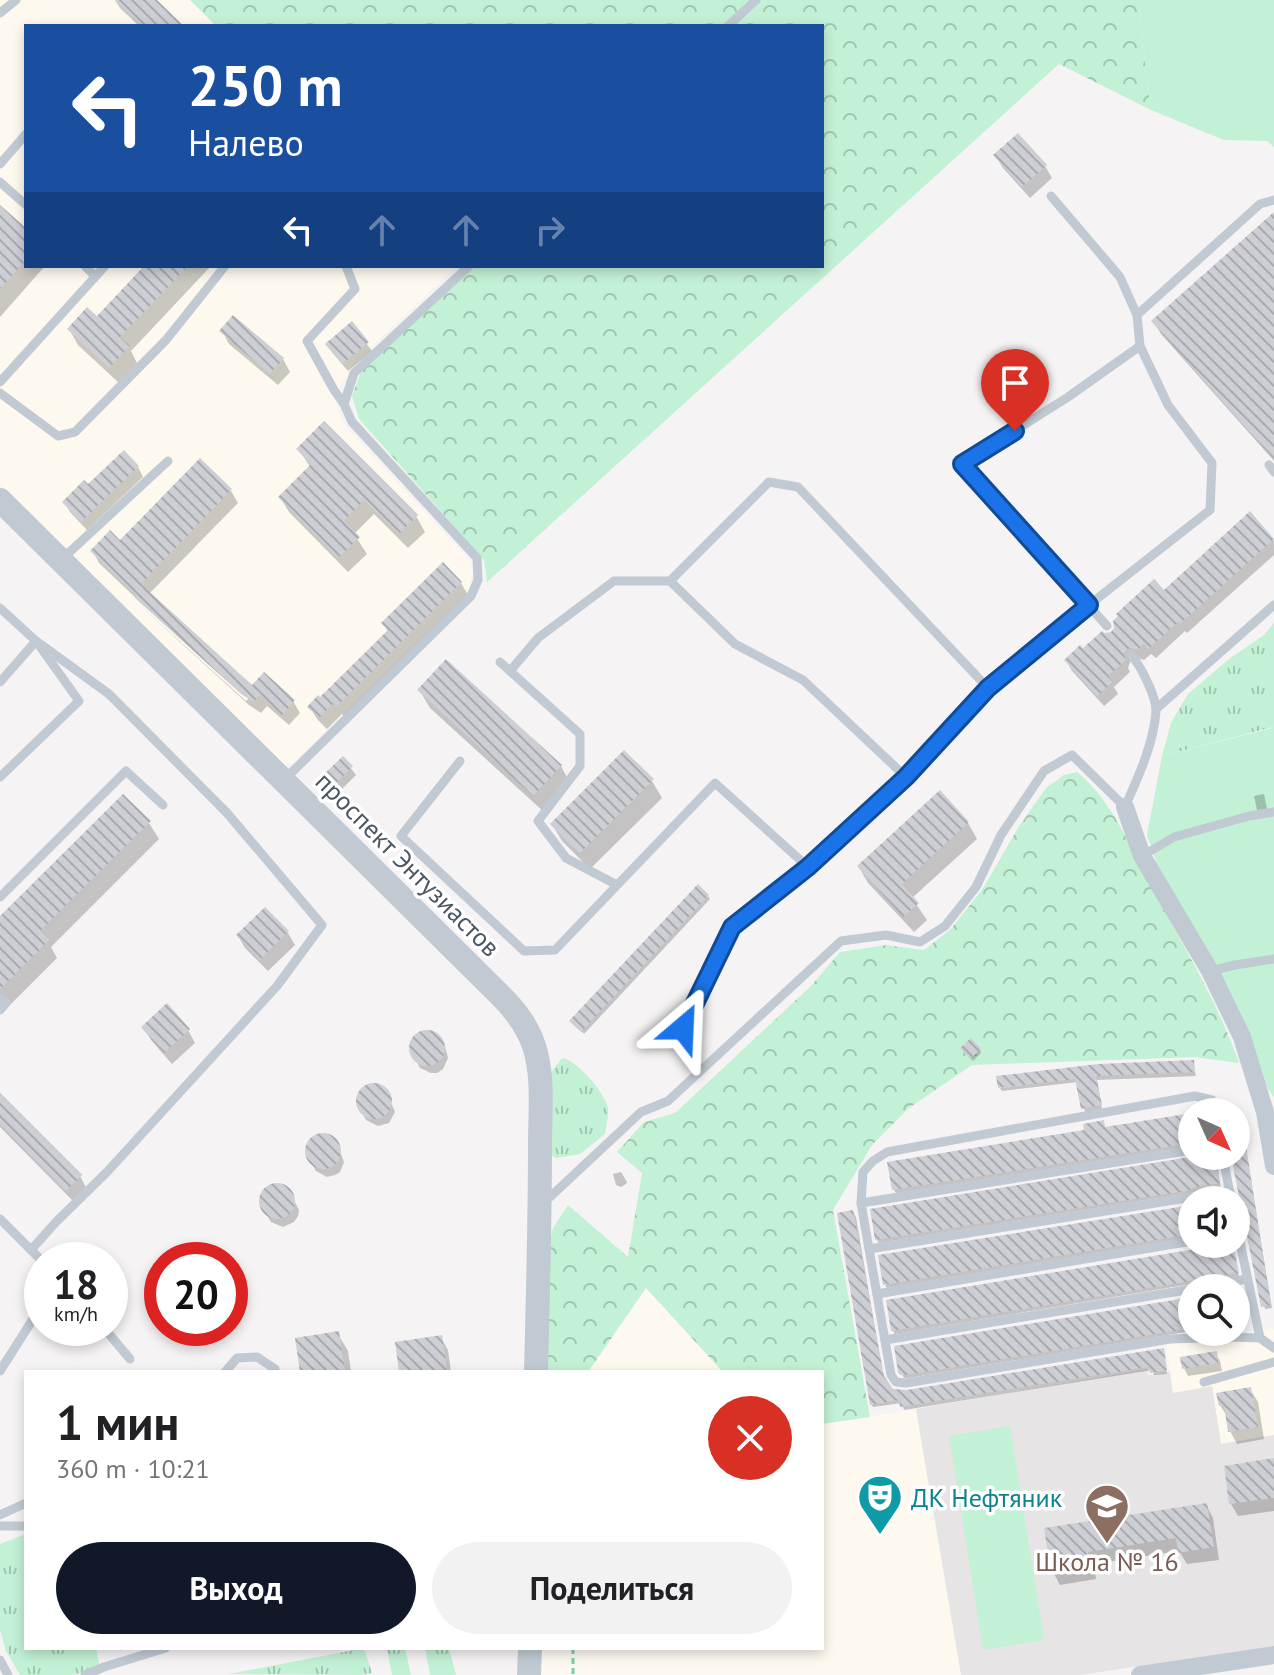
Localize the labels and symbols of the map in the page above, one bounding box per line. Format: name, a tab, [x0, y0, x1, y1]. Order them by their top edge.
pin	[981, 349, 1049, 431]
street label: проспект Энтузиастов	[309, 765, 507, 963]
position arrow	[641, 986, 725, 1070]
north arrow	[1178, 1098, 1250, 1170]
speed limit sign: 20	[144, 1242, 248, 1346]
theatre icon: ДК Нефтяник	[856, 1473, 904, 1536]
place label: ДК Нефтяник	[911, 1481, 1063, 1514]
school or university icon: Школа № 16	[1083, 1482, 1131, 1545]
place label: Школа № 16	[1035, 1545, 1179, 1578]

